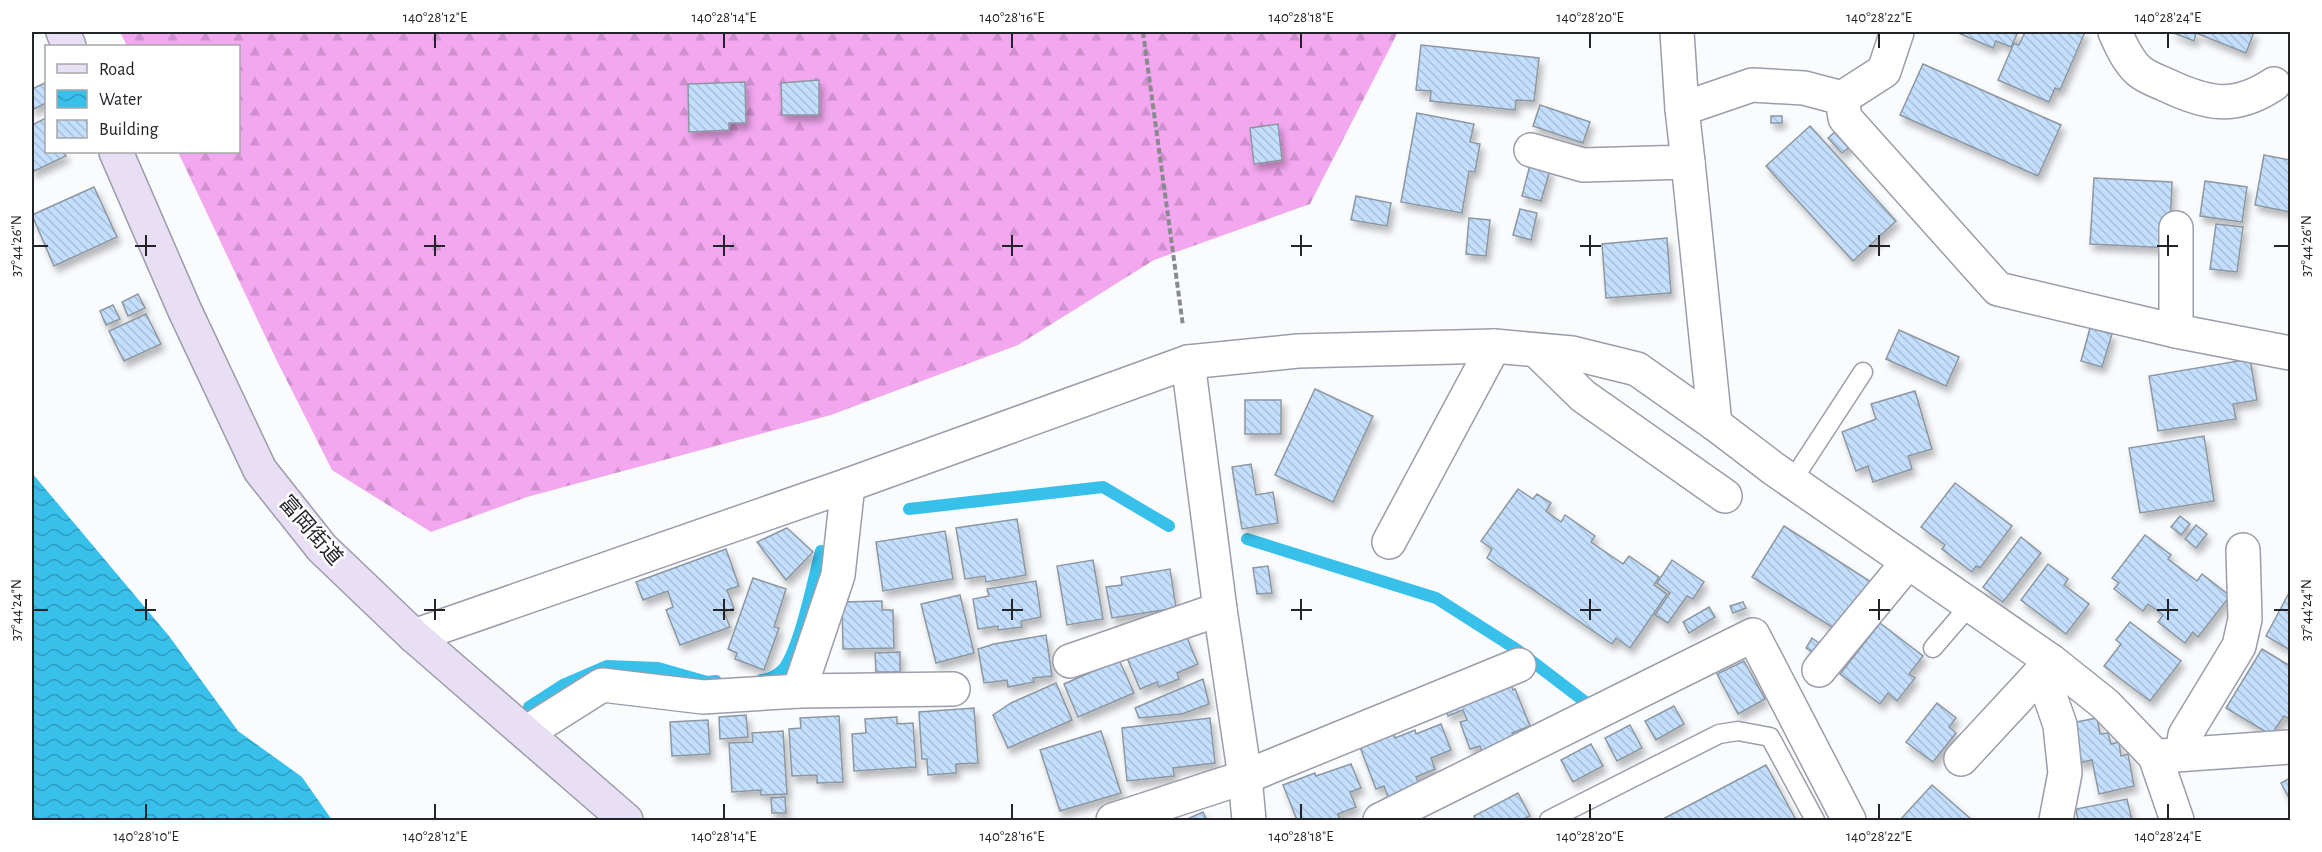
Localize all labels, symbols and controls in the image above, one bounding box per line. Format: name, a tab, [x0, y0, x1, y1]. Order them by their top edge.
text: 140°28'12"E	[403, 10, 467, 25]
text: 140°28'14"E	[692, 10, 756, 25]
text: 140°28'16"E	[980, 10, 1044, 25]
text: 140°28'18"E	[1269, 10, 1333, 25]
text: 140°28'20"E	[1556, 10, 1624, 25]
text: 140°28'22"E	[1846, 10, 1912, 25]
text: 140°28'24"E	[2135, 10, 2201, 25]
legend	[45, 45, 240, 153]
text: Road	[99, 61, 135, 79]
text: Water	[99, 91, 142, 109]
text: Building	[99, 121, 159, 139]
text: 37°44'26"N	[9, 215, 24, 277]
text: 37°44'26"N	[2299, 215, 2314, 277]
street label: 富岡街道	[275, 491, 347, 569]
text: 37°44'24"N	[9, 579, 24, 641]
text: 37°44'24"N	[2299, 579, 2314, 641]
text: 140°28'10"E	[113, 829, 179, 844]
text: 140°28'12"E	[403, 829, 467, 844]
text: 140°28'14"E	[692, 829, 756, 844]
text: 140°28'16"E	[980, 829, 1044, 844]
text: 140°28'18"E	[1269, 829, 1333, 844]
text: 140°28'20"E	[1556, 829, 1624, 844]
text: 140°28'22"E	[1846, 829, 1912, 844]
text: 140°28'24"E	[2135, 829, 2201, 844]

